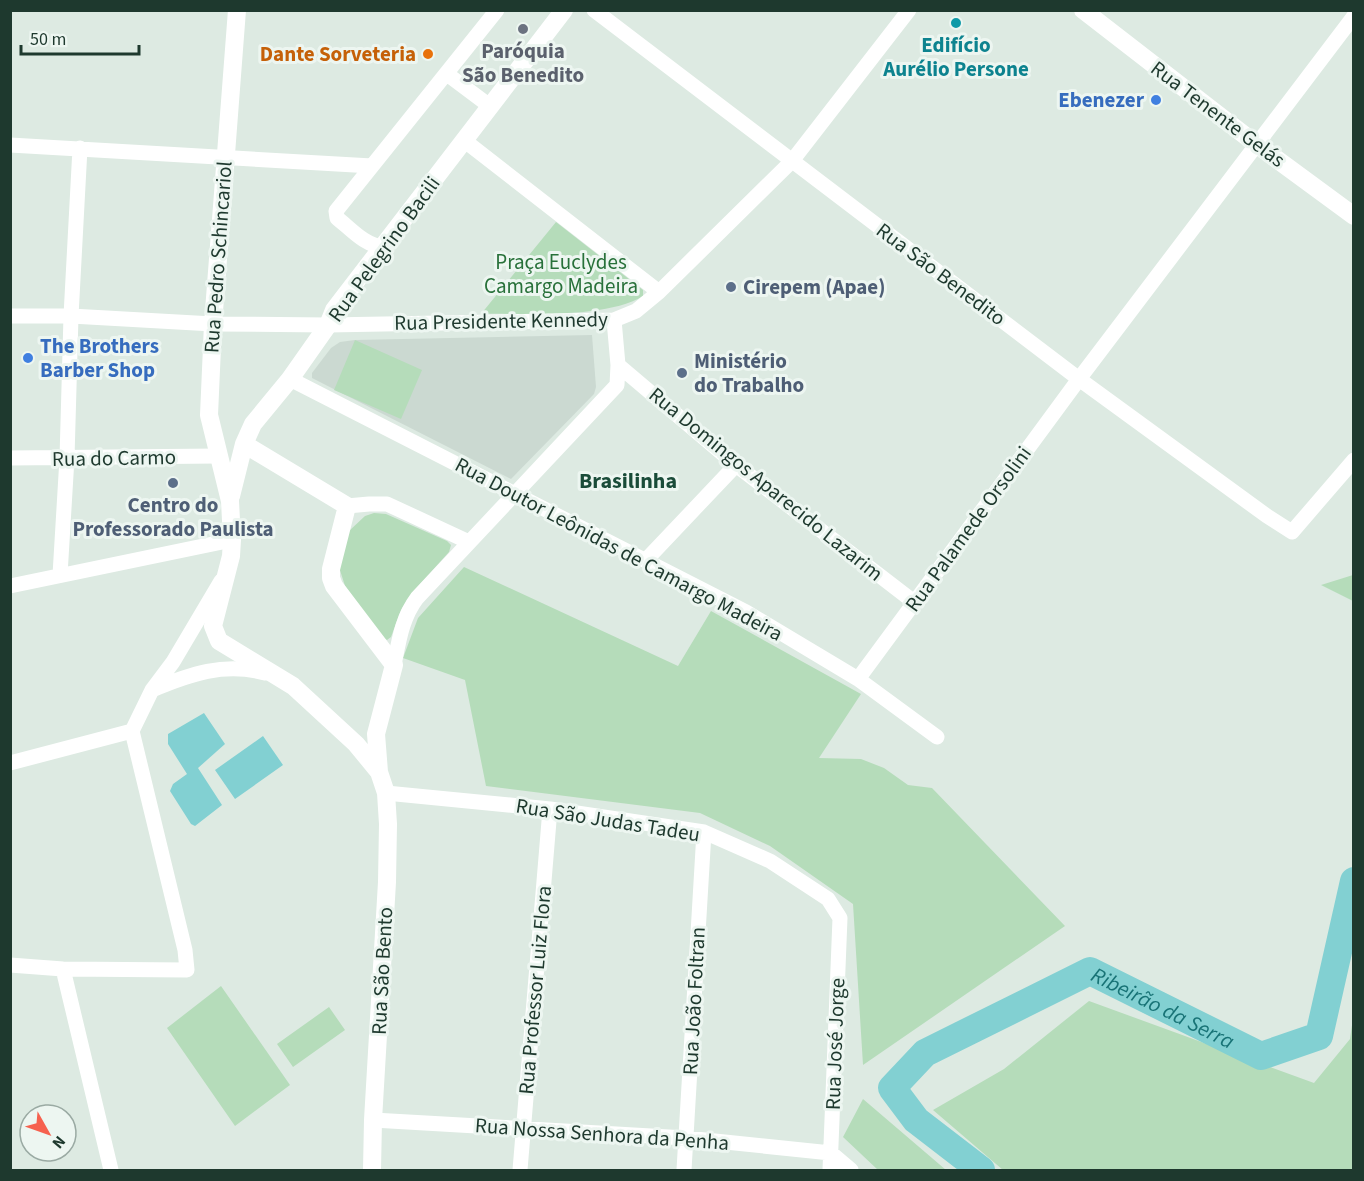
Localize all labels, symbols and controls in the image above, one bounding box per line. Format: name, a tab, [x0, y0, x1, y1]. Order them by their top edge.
marker: Edifício Aurélio Persone	[949, 16, 963, 30]
scale bar	[21, 18, 140, 56]
marker: Paróquia São Benedito	[516, 22, 530, 36]
text: 50 m	[30, 27, 66, 52]
place label: Edifício Aurélio Persone	[882, 30, 1029, 84]
place label: Paróquia São Benedito	[462, 36, 584, 90]
place label: Dante Sorveteria	[260, 39, 416, 69]
marker: Dante Sorveteria	[421, 47, 435, 61]
street label: Rua Tenente Gelás	[1145, 53, 1292, 175]
place label: Ebenezer	[1058, 85, 1145, 115]
marker: Ebenezer	[1149, 93, 1163, 107]
street label: Rua Pedro Schincariol	[196, 160, 240, 354]
street label: Rua Pelegrino Bacili	[321, 170, 447, 328]
street label: Rua São Benedito	[870, 215, 1012, 333]
park label: Praça Euclydes Camargo Madeira	[484, 247, 638, 301]
place label: Cirepem (Apae)	[743, 272, 885, 302]
marker: Cirepem (Apae)	[724, 280, 738, 294]
street label: Rua Presidente Kennedy	[394, 304, 608, 338]
place label: The Brothers Barber Shop	[40, 331, 159, 385]
place label: Ministério do Trabalho	[694, 346, 804, 400]
marker: The Brothers Barber Shop	[21, 351, 35, 365]
marker: Ministério do Trabalho	[675, 366, 689, 380]
street label: Rua Domingos Aparecido Lazarim	[642, 380, 890, 588]
street label: Rua Palamede Orsolini	[898, 440, 1038, 618]
street label: Rua do Carmo	[52, 442, 176, 474]
street label: Rua Doutor Leônidas de Camargo Madeira	[450, 449, 788, 649]
district label: Brasilinha	[579, 465, 677, 497]
marker: Centro do Professorado Paulista	[166, 476, 180, 490]
place label: Centro do Professorado Paulista	[72, 490, 274, 544]
street label: Rua São Judas Tadeu	[514, 791, 702, 849]
street label: Rua Professor Luiz Flora	[511, 884, 559, 1096]
street label: Rua São Bento	[364, 906, 400, 1036]
street label: Rua João Foltran	[675, 926, 713, 1076]
water label: Ribeirão da Serra	[1086, 959, 1240, 1057]
street label: Rua José Jorge	[818, 977, 852, 1111]
north arrow	[18, 1103, 78, 1163]
street label: Rua Nossa Senhora da Penha	[474, 1110, 730, 1158]
text: N	[47, 1131, 71, 1153]

